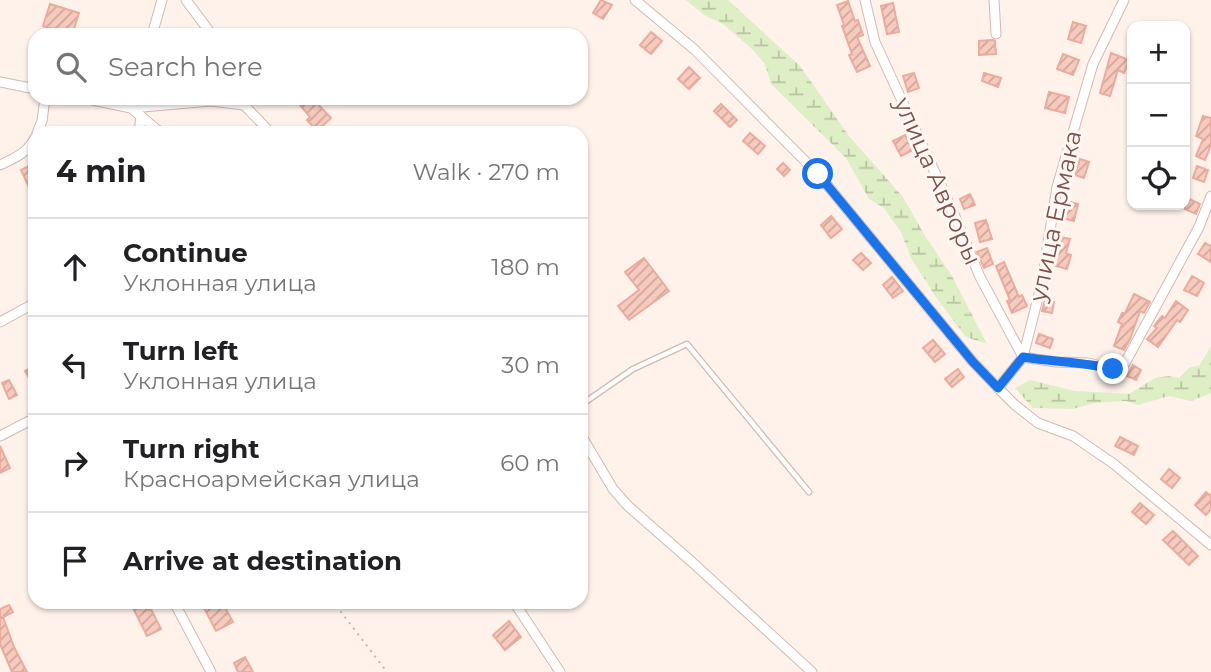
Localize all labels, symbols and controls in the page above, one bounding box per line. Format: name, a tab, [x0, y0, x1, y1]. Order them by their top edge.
map controls	[1127, 21, 1190, 210]
button: +	[1127, 21, 1190, 84]
search box	[28, 28, 588, 105]
icon: search	[52, 48, 90, 86]
text: Search here	[108, 51, 263, 83]
button: −	[1127, 84, 1190, 147]
street label: улица Авроры	[888, 92, 988, 269]
street label: улица Ермака	[1023, 128, 1087, 305]
button: locate	[1127, 147, 1190, 210]
text: 4 min	[56, 153, 146, 190]
text: Walk · 270 m	[413, 158, 560, 186]
route start	[802, 158, 833, 189]
text: Continue	[123, 237, 248, 269]
icon: ahead	[56, 248, 94, 286]
text: 180 m	[491, 253, 560, 281]
text: Уклонная улица	[123, 269, 317, 297]
text: Turn left	[123, 335, 239, 367]
icon: left	[56, 346, 94, 384]
text: 30 m	[501, 351, 560, 379]
route end	[1097, 353, 1128, 384]
text: Уклонная улица	[123, 367, 317, 395]
text: Turn right	[123, 433, 259, 465]
icon: right	[56, 444, 94, 482]
text: 60 m	[500, 449, 560, 477]
text: Красноармейская улица	[123, 465, 420, 493]
icon: arrive	[56, 542, 94, 580]
text: Arrive at destination	[123, 545, 402, 577]

